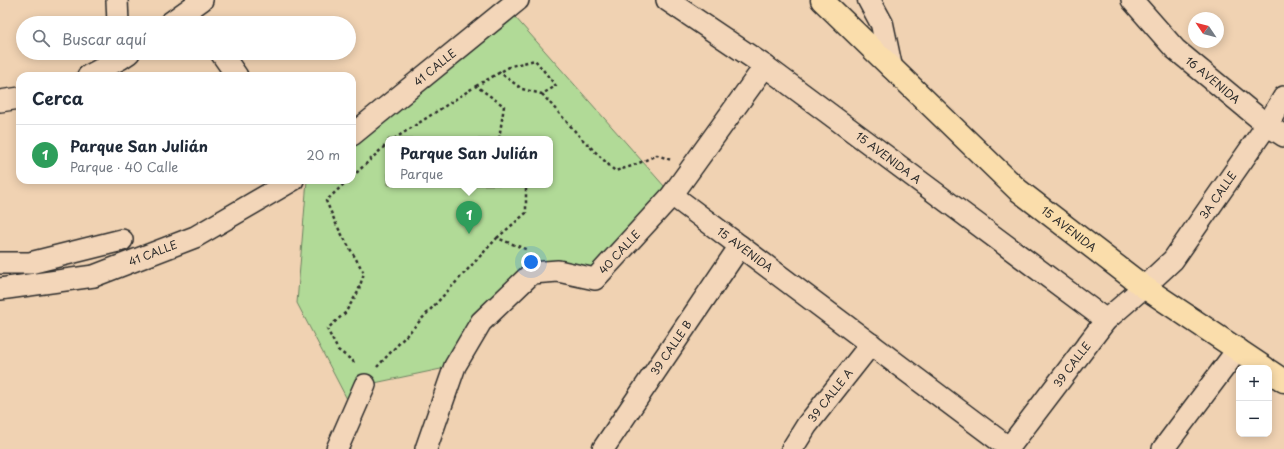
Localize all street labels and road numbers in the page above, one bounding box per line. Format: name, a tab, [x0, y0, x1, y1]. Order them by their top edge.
street label: 41 CALLE	[410, 44, 460, 90]
street label: 16 AVENIDA	[1182, 52, 1244, 107]
street label: 15 AVENIDA A	[852, 127, 925, 188]
street label: 3A CALLE	[1195, 167, 1240, 222]
street label: 15 AVENIDA	[1038, 202, 1100, 256]
street label: 15 AVENIDA	[714, 223, 777, 276]
street label: 40 CALLE	[594, 226, 644, 278]
street label: 41 CALLE	[126, 236, 180, 270]
street label: 39 CALLE B	[646, 317, 696, 379]
street label: 39 CALLE	[1049, 338, 1095, 391]
street label: 39 CALLE A	[803, 365, 857, 426]

